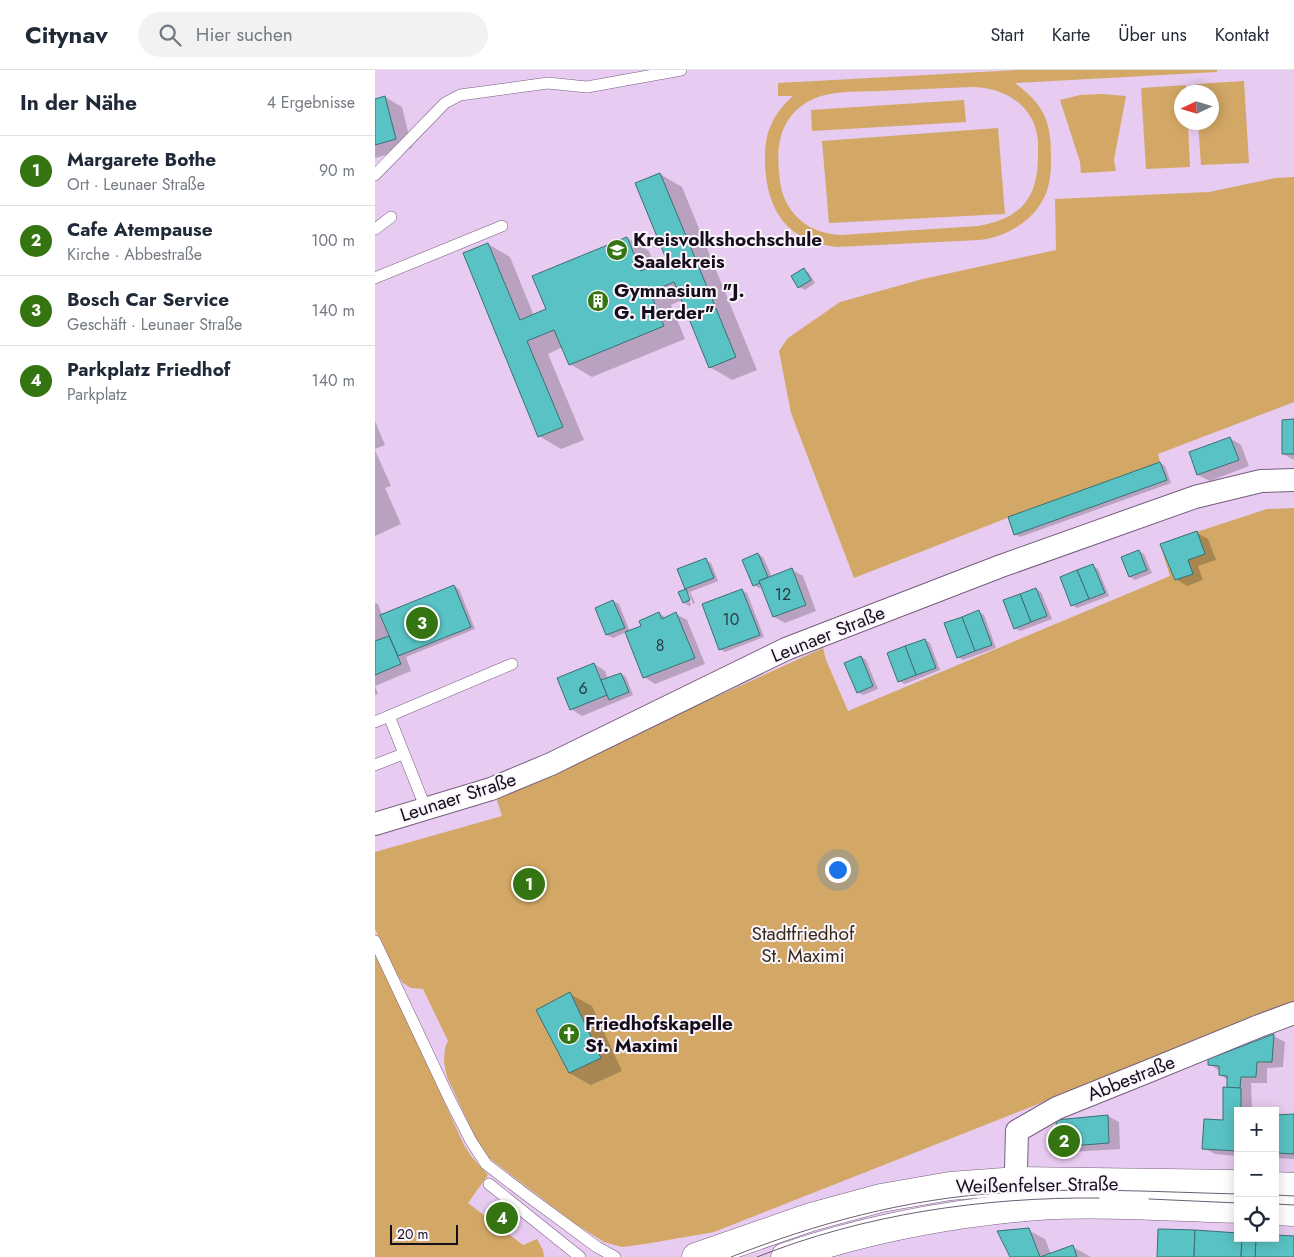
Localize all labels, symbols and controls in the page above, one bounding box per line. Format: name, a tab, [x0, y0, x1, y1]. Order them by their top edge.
search box	[138, 12, 488, 57]
text: Citynav	[25, 17, 108, 52]
icon: search	[156, 21, 184, 49]
text: Hier suchen	[196, 21, 293, 48]
text: Start	[990, 22, 1024, 48]
text: Karte	[1052, 22, 1090, 48]
text: Über uns	[1118, 22, 1187, 48]
text: Kontakt	[1215, 22, 1269, 48]
north arrow	[1174, 85, 1219, 130]
text: In der Nähe	[20, 88, 137, 118]
text: 4 Ergebnisse	[267, 91, 355, 114]
text: Margarete Bothe	[67, 146, 216, 173]
text: 1	[32, 159, 40, 182]
text: 90 m	[319, 159, 355, 182]
text: Ort · Leunaer Straße	[67, 173, 205, 196]
text: Cafe Atempause	[67, 216, 213, 243]
place label: Kreisvolkshochschule Saalekreis	[633, 226, 822, 275]
text: 2	[31, 229, 41, 252]
text: 100 m	[311, 229, 355, 252]
school or university icon: Kreisvolkshochschule Saalekreis	[605, 238, 629, 262]
text: Kirche · Abbestraße	[67, 243, 202, 266]
place label: Gymnasium "J. G. Herder"	[614, 277, 745, 326]
text: Bosch Car Service	[67, 286, 229, 313]
building icon: Gymnasium "J. G. Herder"	[586, 289, 610, 313]
text: 3	[31, 299, 41, 322]
text: 140 m	[312, 299, 355, 322]
text: Geschäft · Leunaer Straße	[67, 313, 242, 336]
text: Parkplatz Friedhof	[67, 356, 230, 383]
text: 4	[30, 369, 42, 392]
text: 140 m	[312, 369, 355, 392]
text: Parkplatz	[67, 383, 127, 406]
house number: 12	[775, 583, 791, 606]
street label: Leunaer Straße	[767, 599, 889, 669]
pin: 3	[406, 604, 438, 642]
house number: 10	[723, 608, 739, 631]
house number: 8	[656, 634, 664, 657]
house number: 6	[578, 677, 588, 700]
street label: Leunaer Straße	[396, 765, 520, 828]
your location	[825, 857, 851, 883]
pin: 1	[513, 865, 545, 903]
park label: Stadtfriedhof St. Maximi	[752, 920, 855, 969]
place label: Friedhofskapelle St. Maximi	[585, 1010, 733, 1059]
church icon: Friedhofskapelle St. Maximi	[557, 1022, 581, 1046]
street label: Abbestraße	[1083, 1048, 1179, 1108]
map controls	[1234, 1107, 1279, 1242]
button: +	[1234, 1107, 1279, 1152]
pin: 2	[1048, 1122, 1080, 1160]
button: −	[1234, 1152, 1279, 1197]
street label: Weißenfelser Straße	[955, 1170, 1119, 1200]
button: locate	[1234, 1197, 1279, 1242]
pin: 4	[486, 1199, 518, 1237]
scale bar	[390, 1222, 457, 1245]
text: 20 m	[397, 1224, 429, 1244]

